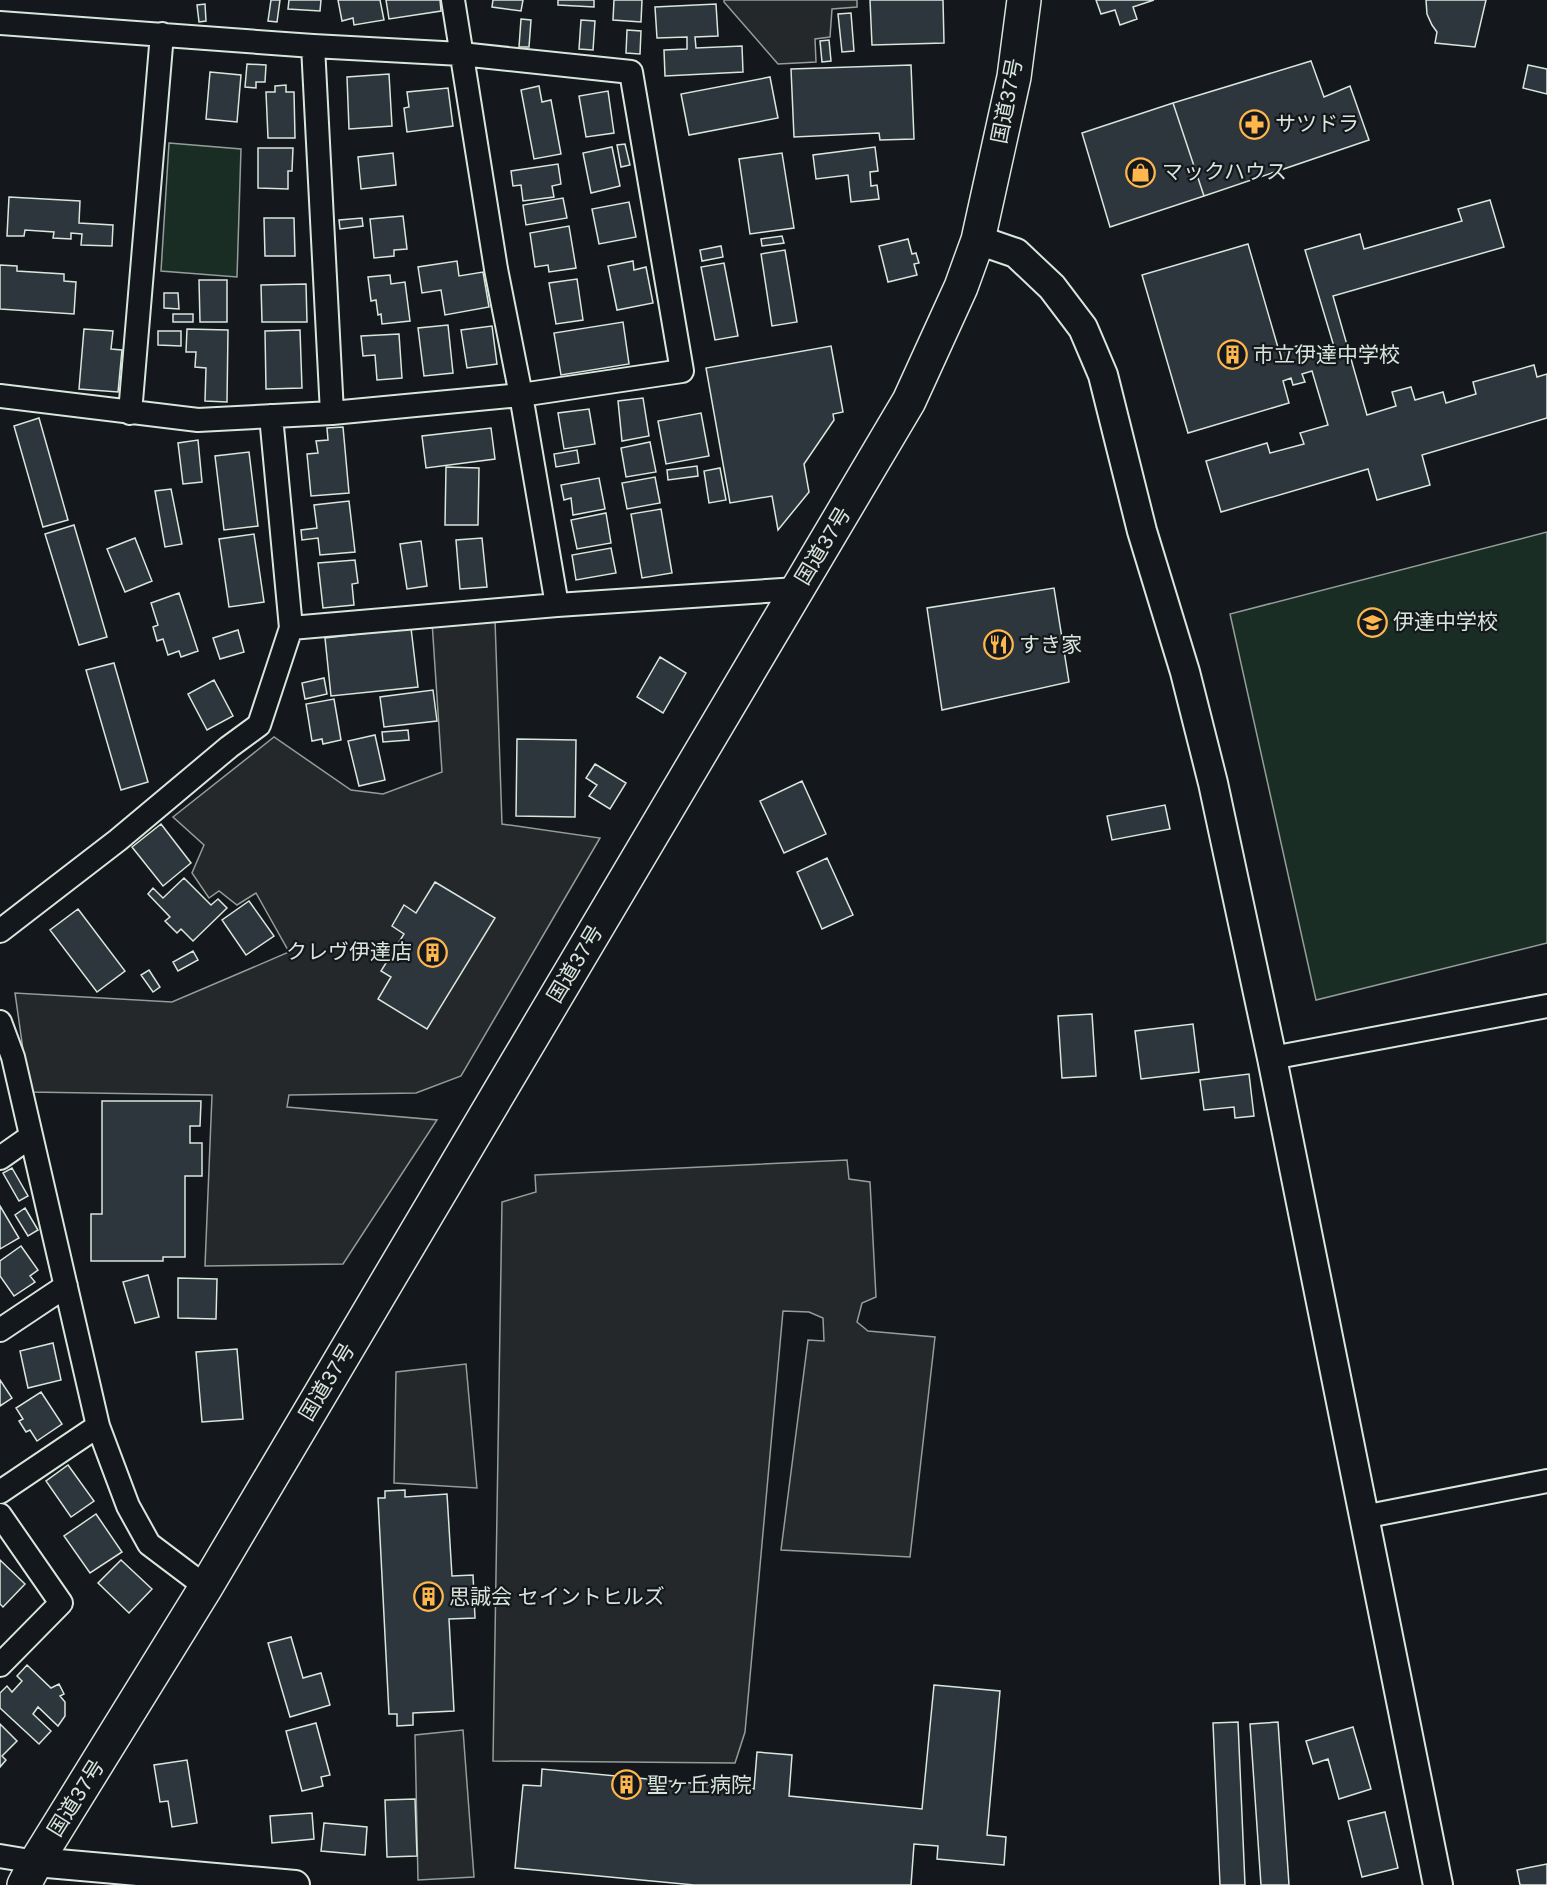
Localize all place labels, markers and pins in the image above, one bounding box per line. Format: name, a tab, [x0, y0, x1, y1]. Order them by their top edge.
pharmacy icon: サツドラ	[1238, 108, 1270, 140]
place label: サツドラ	[1275, 112, 1359, 135]
shop icon: マックハウス	[1125, 156, 1157, 188]
place label: マックハウス	[1162, 160, 1287, 183]
building icon: 市立伊達中学校	[1216, 339, 1248, 371]
place label: 市立伊達中学校	[1253, 343, 1400, 366]
school or university icon: 伊達中学校	[1356, 606, 1388, 638]
place label: 伊達中学校	[1393, 610, 1498, 633]
restaurant icon: すき家	[982, 629, 1014, 661]
place label: すき家	[1019, 633, 1082, 656]
building icon: クレヴ伊達店	[417, 936, 449, 968]
place label: クレヴ伊達店	[286, 940, 412, 963]
building icon: 思誠会 セイントヒルズ	[412, 1581, 444, 1613]
place label: 思誠会 セイントヒルズ	[449, 1585, 665, 1608]
building icon: 聖ヶ丘病院	[610, 1769, 642, 1801]
place label: 聖ヶ丘病院	[647, 1773, 752, 1796]

